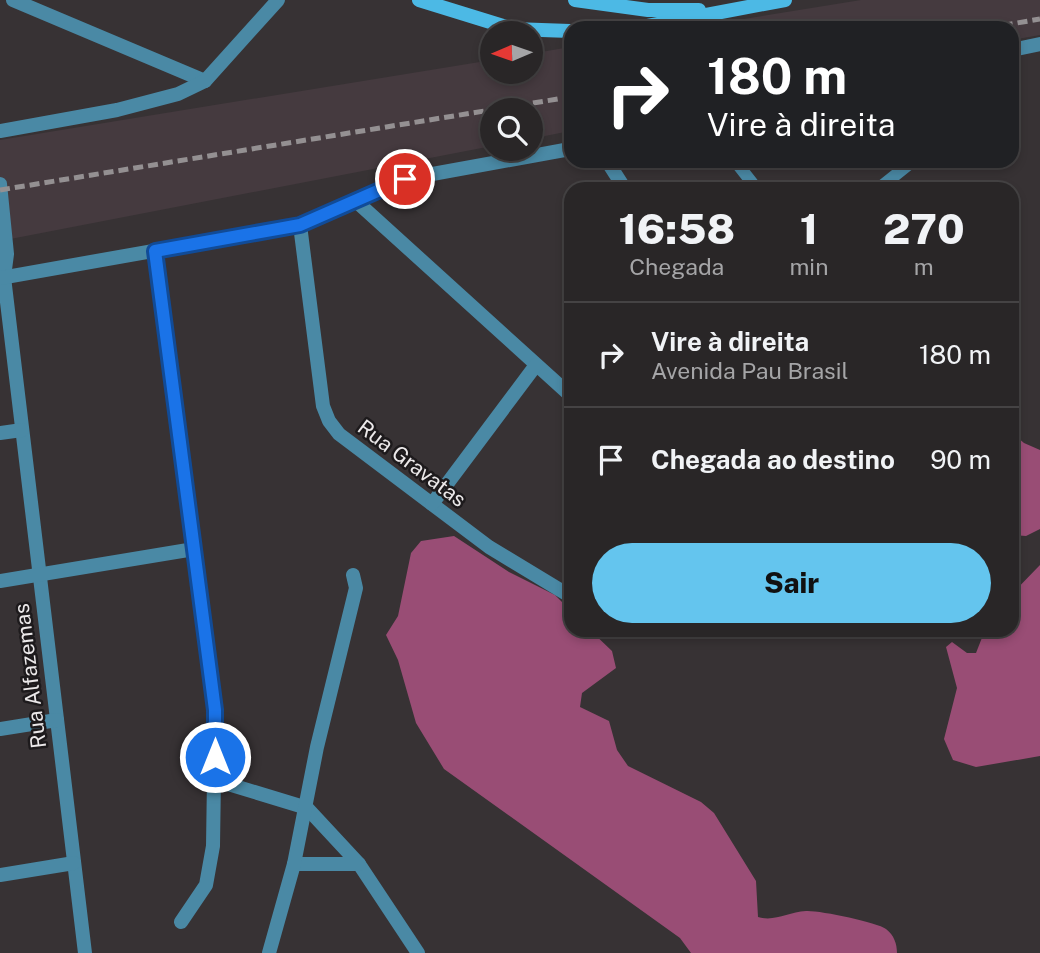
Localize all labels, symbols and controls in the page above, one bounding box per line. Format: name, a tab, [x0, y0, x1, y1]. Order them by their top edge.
north arrow	[480, 21, 542, 84]
map controls	[480, 21, 543, 161]
text: 180 m	[707, 47, 847, 105]
icon: right	[592, 49, 683, 140]
button: search	[480, 98, 543, 161]
text: Vire à direita	[707, 106, 895, 143]
pin	[375, 149, 435, 209]
icon: arrive	[386, 160, 424, 198]
text: 16:58	[618, 204, 735, 253]
text: 1	[800, 204, 818, 253]
text: 270	[883, 204, 965, 253]
text: Chegada	[629, 253, 724, 280]
text: min	[789, 253, 828, 280]
text: m	[914, 253, 934, 280]
text: Vire à direita	[651, 326, 809, 357]
icon: right	[592, 336, 630, 374]
text: 180 m	[919, 339, 991, 370]
text: Avenida Pau Brasil	[651, 357, 848, 384]
street label: Rua Gravatas	[353, 414, 471, 512]
icon: arrive	[592, 441, 630, 479]
text: Chegada ao destino	[651, 444, 895, 475]
text: 90 m	[930, 444, 991, 475]
button: Sair	[592, 543, 991, 623]
street label: Rua Alfazemas	[9, 602, 51, 750]
position arrow	[178, 720, 252, 794]

